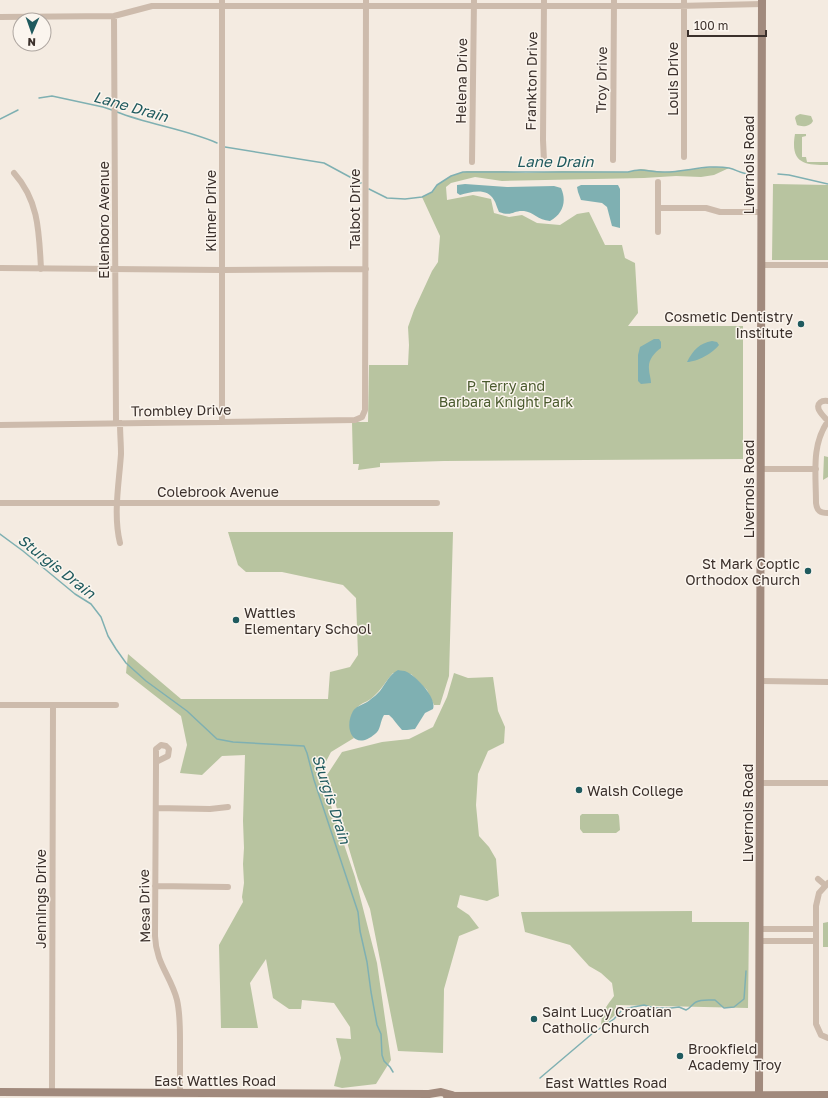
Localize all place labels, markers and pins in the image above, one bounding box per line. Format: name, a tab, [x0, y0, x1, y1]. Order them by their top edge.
place label: Cosmetic Dentistry Institute	[664, 308, 793, 341]
marker: Cosmetic Dentistry Institute	[796, 319, 806, 329]
place label: St Mark Coptic Orthodox Church	[685, 555, 800, 588]
marker: St Mark Coptic Orthodox Church	[803, 566, 813, 576]
place label: Wattles Elementary School	[244, 604, 371, 637]
marker: Wattles Elementary School	[231, 615, 241, 625]
place label: Walsh College	[587, 782, 683, 799]
marker: Walsh College	[574, 785, 584, 795]
place label: Saint Lucy Croatian Catholic Church	[542, 1003, 672, 1036]
marker: Saint Lucy Croatian Catholic Church	[529, 1014, 539, 1024]
place label: Brookfield Academy Troy	[688, 1040, 782, 1073]
marker: Brookfield Academy Troy	[675, 1051, 685, 1061]

